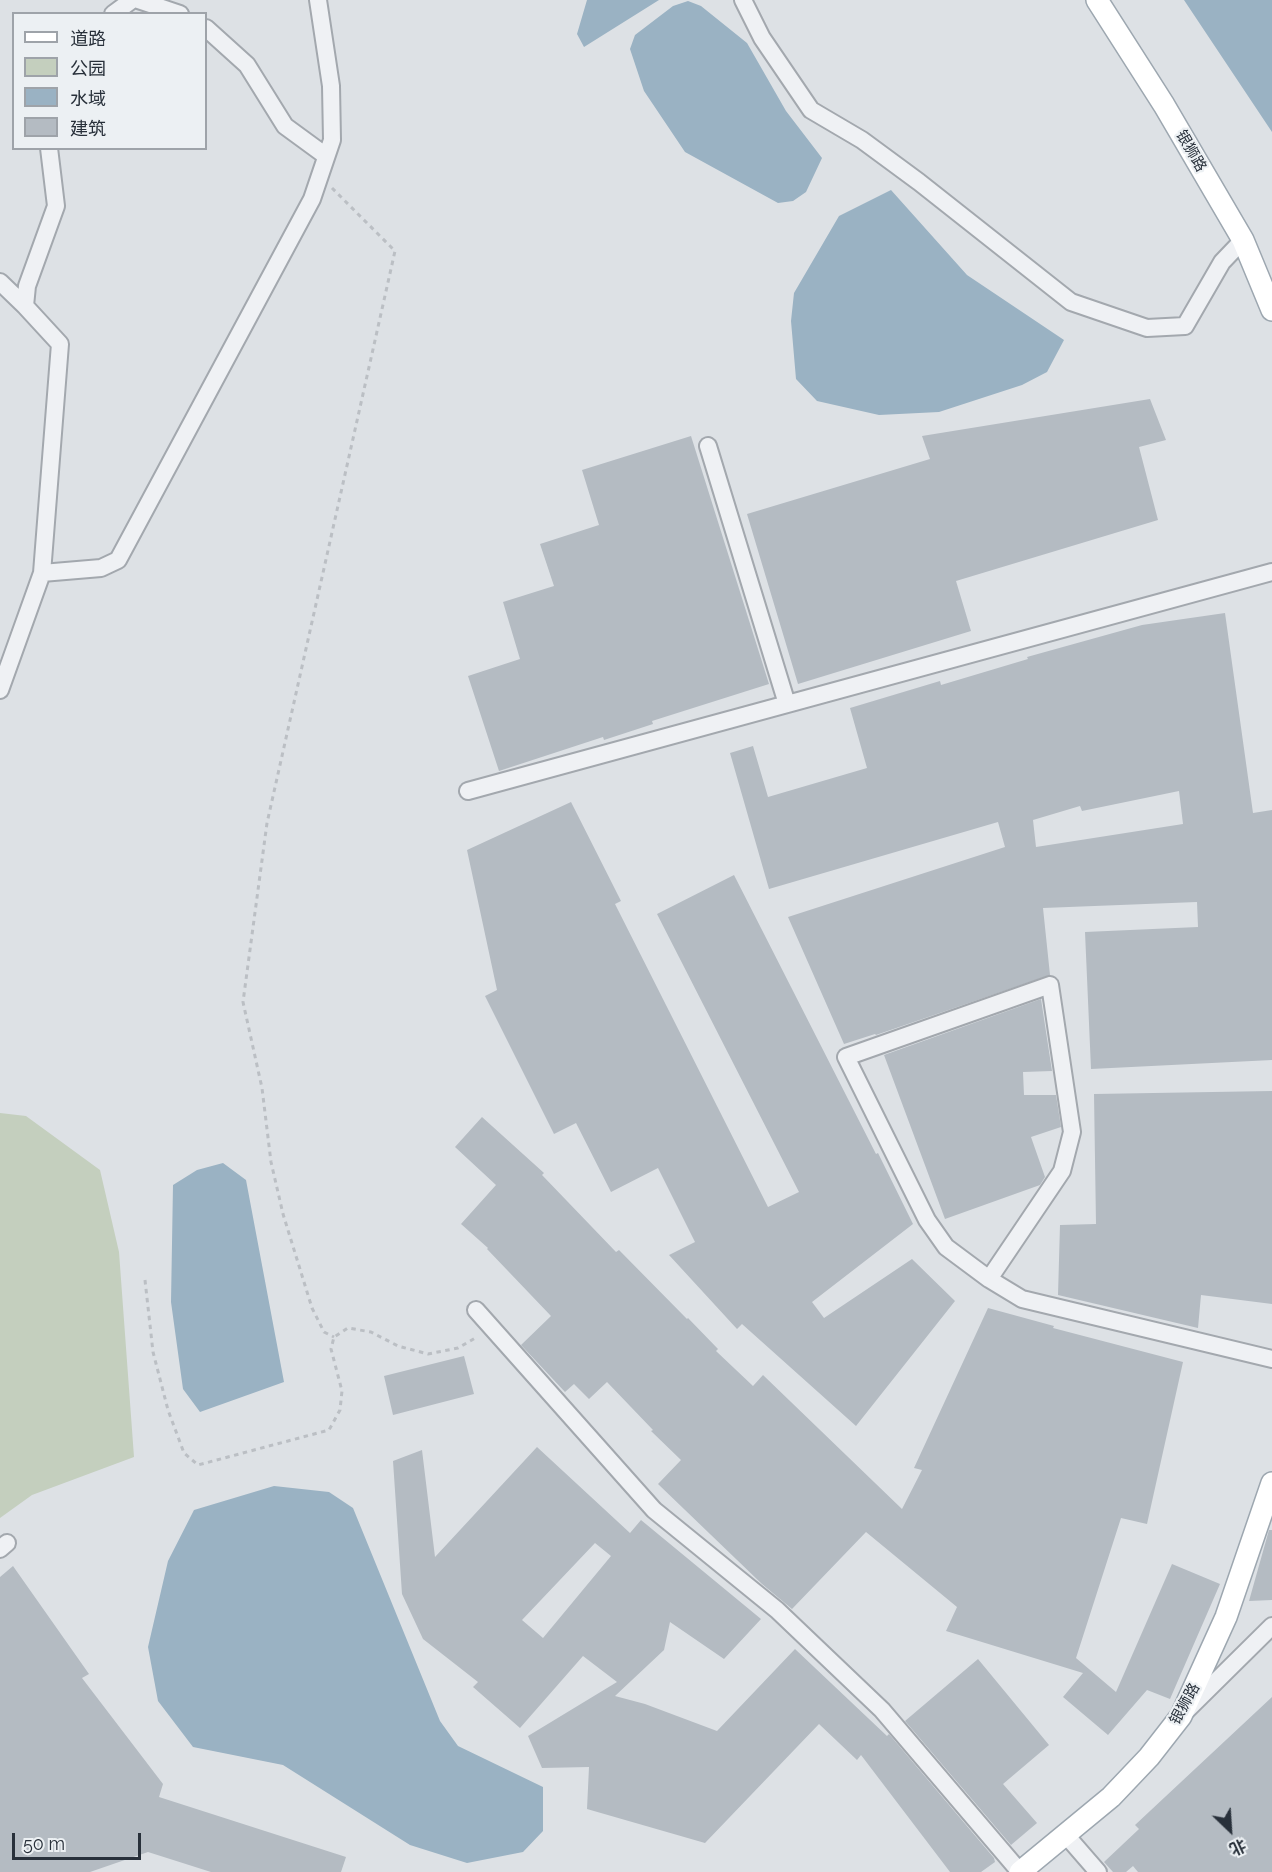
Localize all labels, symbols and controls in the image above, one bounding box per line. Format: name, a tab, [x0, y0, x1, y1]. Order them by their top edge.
legend	[12, 12, 207, 150]
text: 道路	[70, 28, 106, 49]
text: 公园	[70, 58, 106, 79]
text: 水域	[70, 88, 106, 109]
text: 建筑	[70, 118, 106, 139]
street label: 银狮路	[1172, 127, 1210, 175]
street label: 银狮路	[1166, 1680, 1204, 1728]
north arrow	[1200, 1800, 1260, 1860]
scale bar	[15, 1821, 144, 1859]
text: 50 m	[23, 1833, 65, 1854]
text: 北	[1227, 1835, 1249, 1859]

